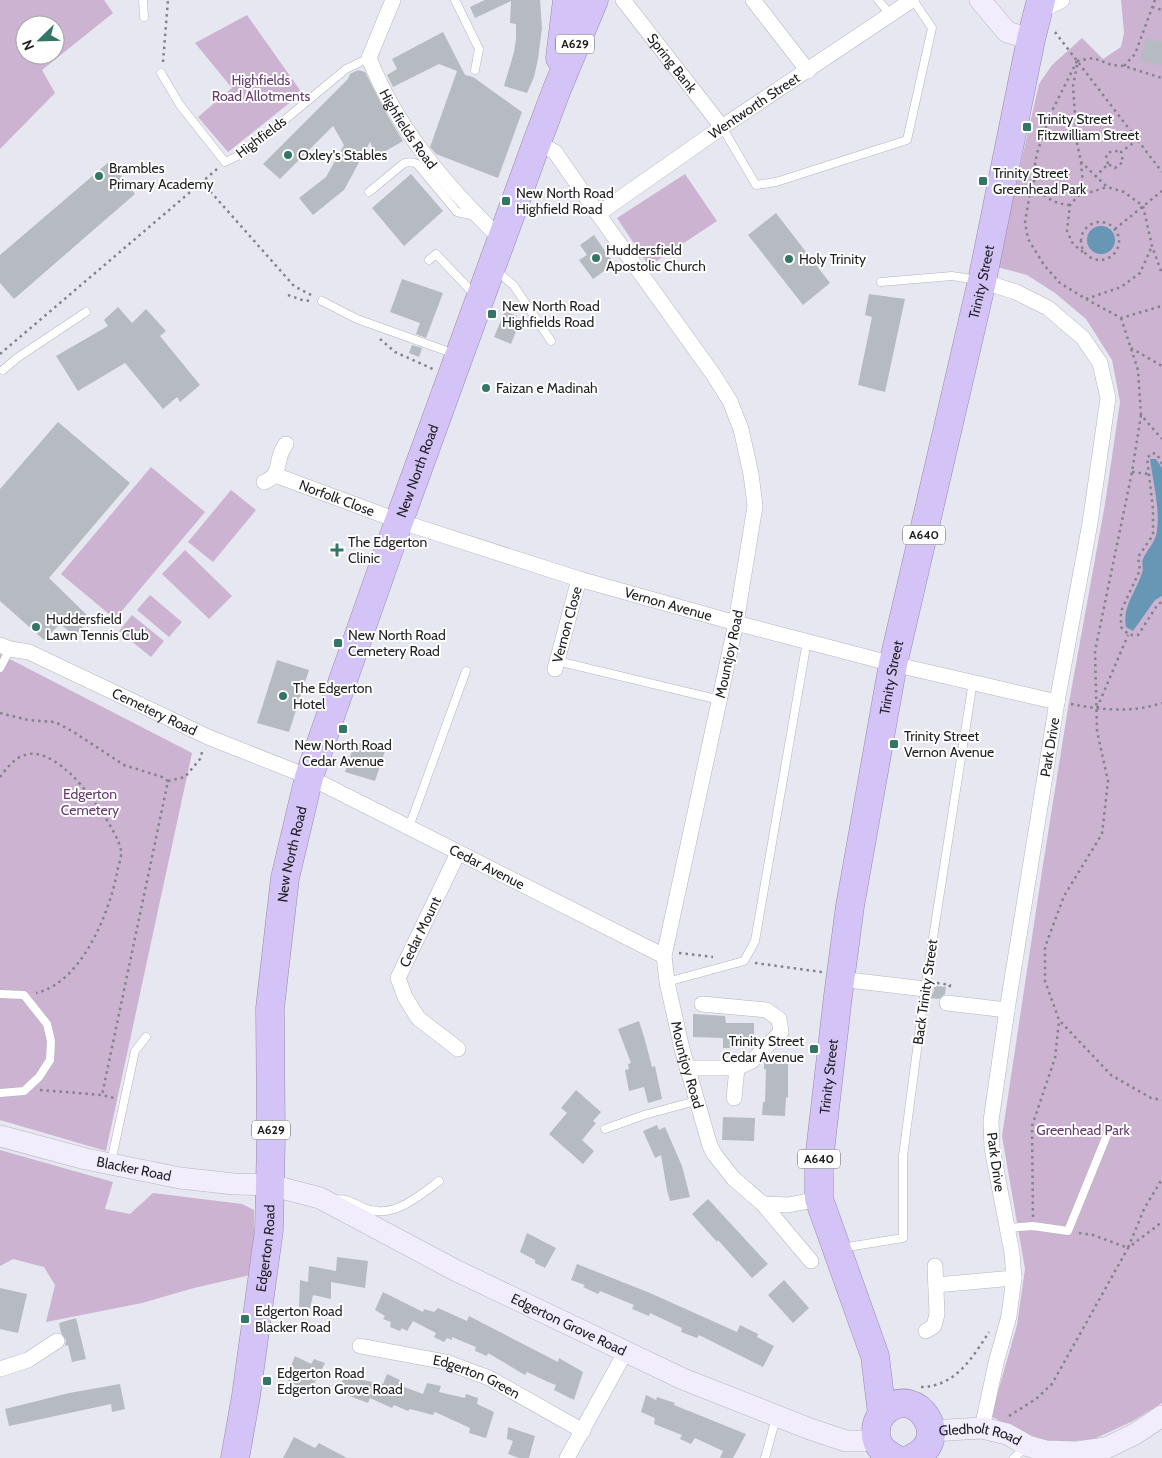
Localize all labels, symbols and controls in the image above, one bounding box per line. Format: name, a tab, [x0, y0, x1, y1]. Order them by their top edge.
north arrow	[15, 15, 65, 65]
street label: Spring Bank	[643, 30, 701, 97]
road number: A629	[556, 34, 594, 54]
text: N	[18, 37, 38, 53]
street label: Wentworth Street	[705, 68, 803, 143]
park label: Highfields Road Allotments	[212, 71, 310, 105]
street label: Highfields Road	[375, 86, 441, 173]
place label: Trinity Street Fitzwilliam Street	[1037, 110, 1140, 144]
street label: Highfields	[232, 112, 290, 162]
marker: Trinity Street Fitzwilliam Street	[1021, 121, 1033, 133]
place label: Oxley's Stables	[298, 146, 387, 164]
marker: Oxley's Stables	[282, 149, 294, 161]
place label: Brambles Primary Academy	[109, 159, 214, 193]
place label: Trinity Street Greenhead Park	[993, 164, 1087, 198]
marker: Brambles Primary Academy	[93, 170, 105, 182]
marker: Trinity Street Greenhead Park	[977, 175, 989, 187]
place label: New North Road Highfield Road	[516, 184, 614, 218]
marker: New North Road Highfield Road	[500, 195, 512, 207]
place label: Huddersfield Apostolic Church	[606, 241, 706, 275]
street label: Trinity Street	[964, 243, 998, 321]
place label: Holy Trinity	[799, 250, 866, 268]
marker: Huddersfield Apostolic Church	[590, 252, 602, 264]
marker: Holy Trinity	[783, 253, 795, 265]
place label: New North Road Highfields Road	[502, 297, 600, 331]
marker: New North Road Highfields Road	[486, 308, 498, 320]
place label: Faizan e Madinah	[496, 379, 598, 397]
marker: Faizan e Madinah	[480, 382, 492, 394]
street label: New North Road	[392, 422, 442, 520]
street label: Norfolk Close	[297, 476, 377, 520]
road number: A640	[903, 526, 945, 544]
place label: The Edgerton Clinic	[348, 533, 428, 567]
marker: The Edgerton Clinic	[330, 543, 344, 557]
street label: Vernon Avenue	[622, 583, 714, 625]
street label: Vernon Close	[548, 584, 586, 665]
street label: Mountjoy Road	[711, 608, 747, 700]
place label: Huddersfield Lawn Tennis Club	[46, 610, 149, 644]
marker: Huddersfield Lawn Tennis Club	[30, 621, 42, 633]
place label: New North Road Cemetery Road	[348, 626, 446, 660]
marker: New North Road Cemetery Road	[332, 637, 344, 649]
street label: Trinity Street	[875, 638, 907, 716]
place label: The Edgerton Hotel	[293, 679, 373, 713]
street label: Cemetery Road	[109, 684, 200, 739]
marker: The Edgerton Hotel	[277, 690, 289, 702]
street label: Park Drive	[1036, 716, 1063, 778]
marker: New North Road Cedar Avenue	[337, 723, 349, 735]
place label: Trinity Street Vernon Avenue	[904, 727, 994, 761]
place label: New North Road Cedar Avenue	[294, 736, 392, 770]
marker: Trinity Street Vernon Avenue	[888, 738, 900, 750]
park label: Edgerton Cemetery	[61, 785, 119, 819]
street label: New North Road	[273, 804, 311, 903]
street label: Cedar Avenue	[446, 840, 528, 893]
street label: Cedar Mount	[395, 893, 445, 970]
street label: Back Trinity Street	[909, 938, 941, 1046]
street label: Mountjoy Road	[667, 1019, 708, 1111]
place label: Trinity Street Cedar Avenue	[722, 1032, 804, 1066]
street label: Trinity Street	[815, 1038, 842, 1115]
marker: Trinity Street Cedar Avenue	[808, 1043, 820, 1055]
road number: A629	[252, 1120, 290, 1140]
park label: Greenhead Park	[1036, 1121, 1130, 1139]
street label: Park Drive	[983, 1131, 1009, 1193]
road number: A640	[798, 1150, 840, 1168]
street label: Blacker Road	[95, 1152, 173, 1185]
street label: Edgerton Road	[252, 1205, 279, 1293]
street label: Edgerton Grove Road	[508, 1289, 629, 1360]
place label: Edgerton Road Blacker Road	[255, 1302, 343, 1336]
marker: Edgerton Road Blacker Road	[239, 1313, 251, 1325]
street label: Edgerton Green	[432, 1351, 523, 1403]
place label: Edgerton Road Edgerton Grove Road	[277, 1364, 403, 1398]
marker: Edgerton Road Edgerton Grove Road	[261, 1375, 273, 1387]
street label: Gledholt Road	[938, 1419, 1025, 1449]

